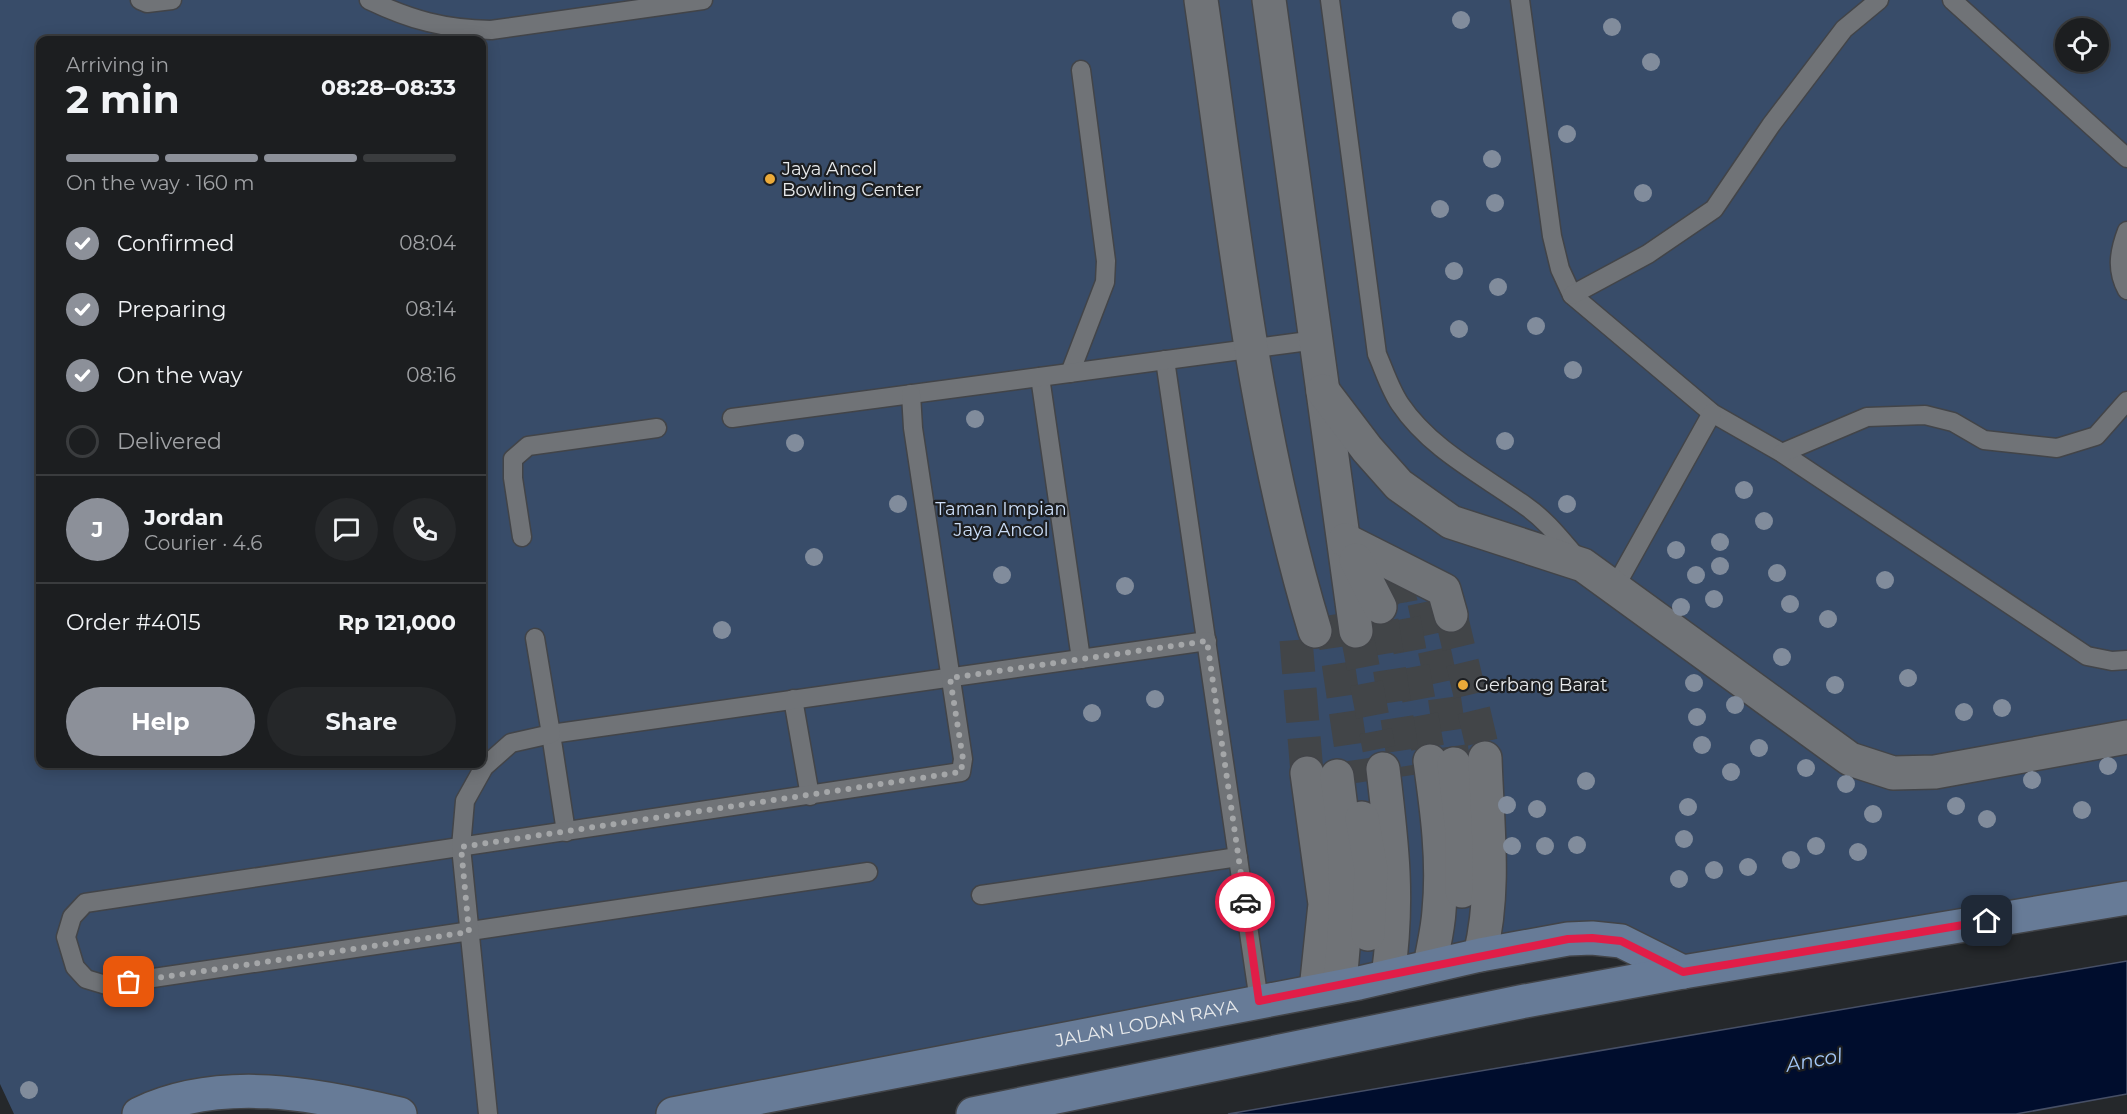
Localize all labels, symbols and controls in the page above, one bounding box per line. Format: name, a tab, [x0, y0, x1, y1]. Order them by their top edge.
map controls	[2055, 18, 2109, 72]
button: locate	[2055, 18, 2109, 72]
text: Arriving in	[66, 53, 169, 77]
text: 08:28–08:33	[321, 74, 456, 101]
text: 2 min	[66, 75, 180, 123]
place label: Jaya Ancol Bowling Center	[781, 158, 922, 201]
text: On the way · 160 m	[66, 171, 255, 195]
marker: Jaya Ancol Bowling Center	[763, 172, 777, 186]
icon: check	[66, 227, 99, 260]
text: Confirmed	[117, 230, 234, 257]
text: 08:04	[399, 231, 456, 255]
icon: check	[66, 293, 99, 326]
text: Preparing	[117, 296, 226, 323]
text: 08:14	[405, 297, 456, 321]
icon: check	[66, 359, 99, 392]
text: On the way	[117, 362, 242, 389]
text: 08:16	[406, 363, 456, 387]
text: Delivered	[117, 428, 222, 455]
button: chat	[315, 498, 378, 561]
button: phone	[393, 498, 456, 561]
park label: Taman Impian Jaya Ancol	[935, 498, 1067, 541]
text: Jordan	[144, 504, 224, 531]
text: J	[92, 516, 103, 543]
text: Courier · 4.6	[144, 531, 262, 555]
text: Order #4015	[66, 609, 201, 636]
text: Rp 121,000	[338, 609, 456, 636]
place label: Gerbang Barat	[1475, 674, 1607, 696]
marker: Gerbang Barat	[1456, 678, 1470, 692]
button: Help	[66, 687, 255, 756]
button: Share	[267, 687, 456, 756]
courier	[1215, 872, 1275, 932]
icon: car	[1229, 886, 1262, 919]
pin	[1961, 895, 2012, 946]
icon: home	[1970, 904, 2003, 937]
pin	[103, 956, 154, 1007]
icon: bag	[112, 965, 145, 998]
street label: JALAN LODAN RAYA	[1052, 995, 1240, 1052]
water label: Ancol	[1783, 1043, 1845, 1077]

